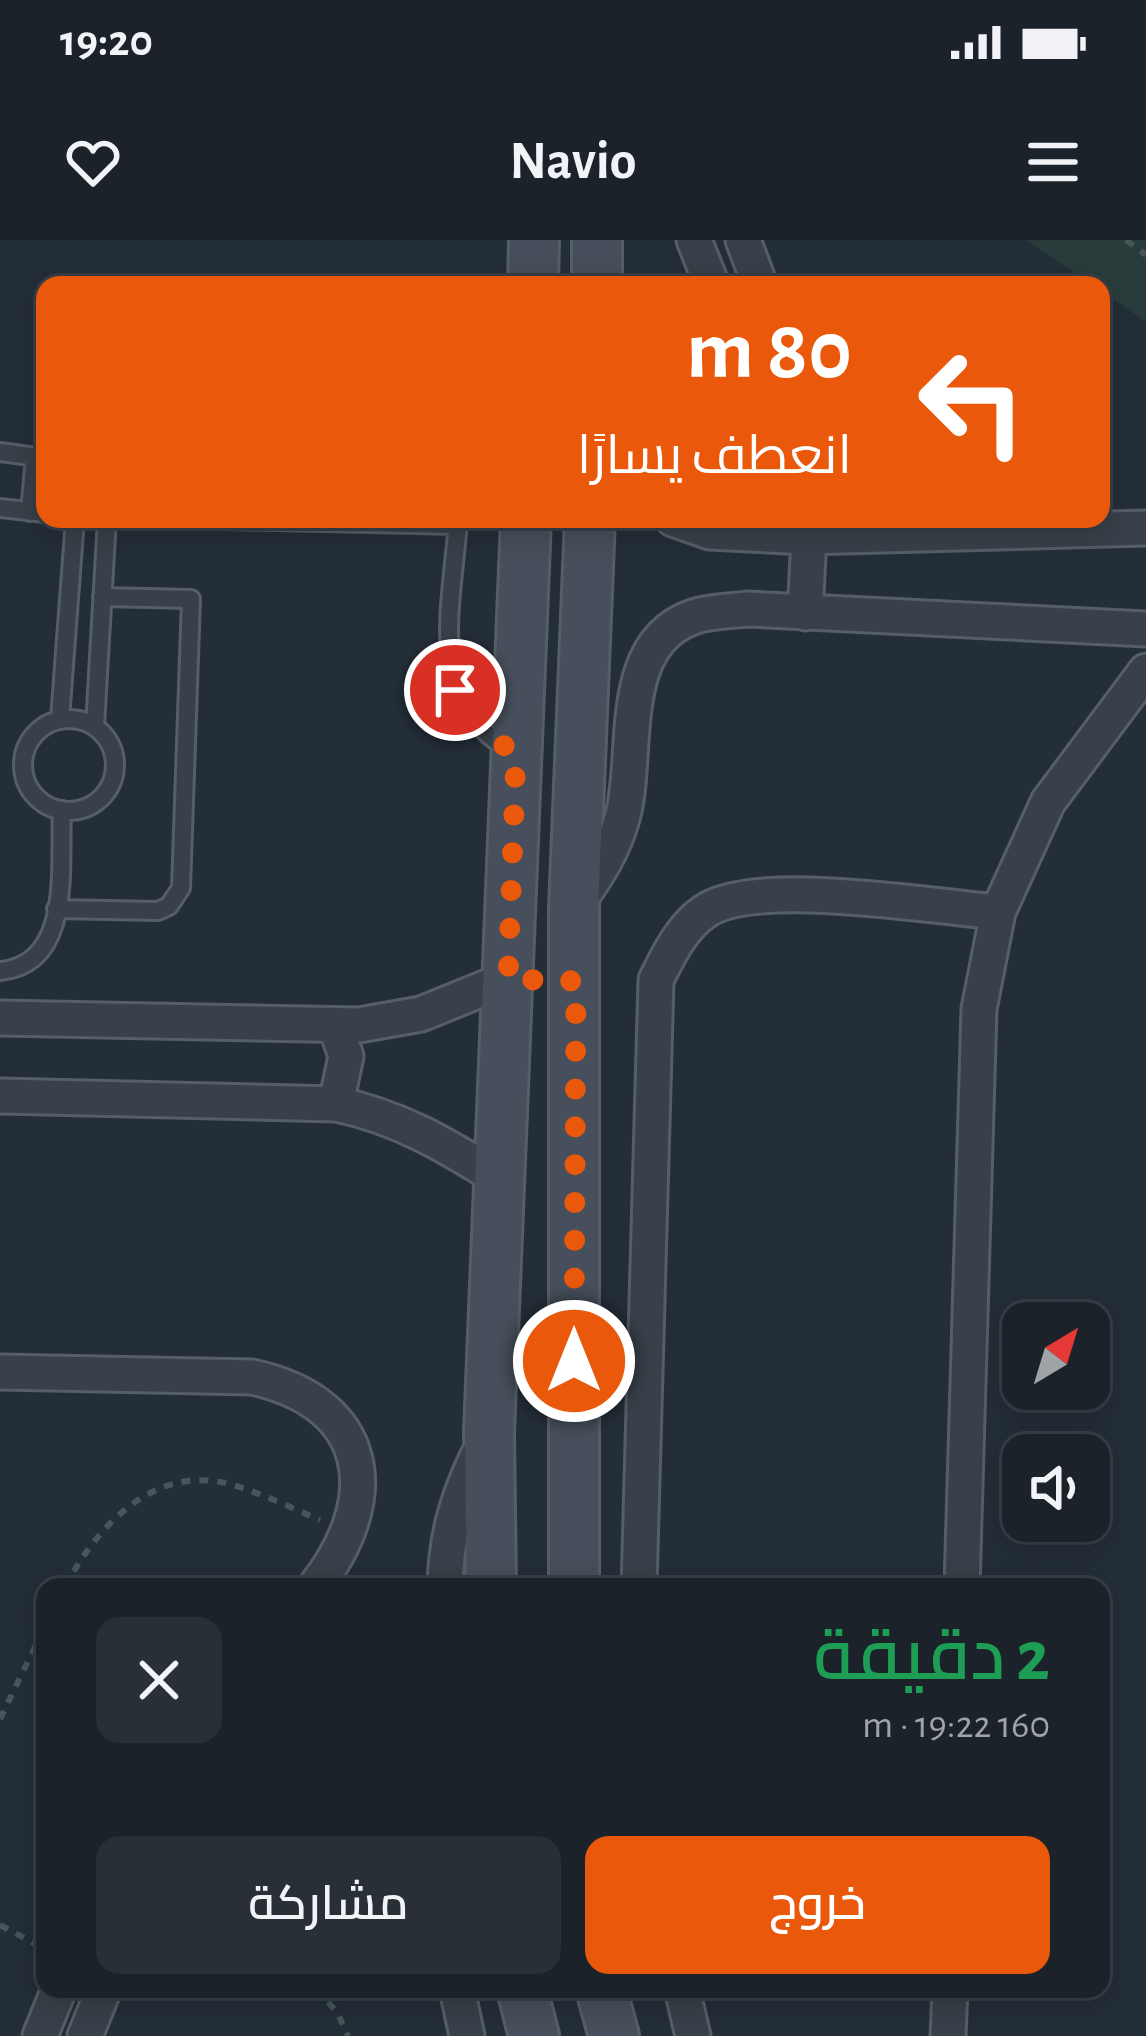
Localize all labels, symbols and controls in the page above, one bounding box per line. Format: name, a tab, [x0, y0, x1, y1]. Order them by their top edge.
text: 19:20	[60, 19, 153, 64]
icon: heart	[60, 129, 126, 195]
icon: menu	[1020, 129, 1086, 195]
text: Navio	[509, 135, 637, 189]
text: 80 m	[686, 310, 852, 394]
icon: left	[894, 324, 1050, 480]
text: انعطف يسارًا	[577, 430, 852, 484]
pin	[404, 639, 506, 741]
icon: arrive	[422, 657, 488, 723]
position arrow	[511, 1298, 637, 1424]
north arrow	[1002, 1302, 1110, 1410]
map controls	[1002, 1302, 1110, 1542]
button: sound	[1002, 1434, 1110, 1542]
button: close	[96, 1617, 222, 1743]
text: 2 دقيقة	[813, 1621, 1050, 1693]
text: 160 m · 19:22	[862, 1706, 1050, 1745]
button: مشاركة	[96, 1836, 561, 1974]
button: خروج	[585, 1836, 1050, 1974]

